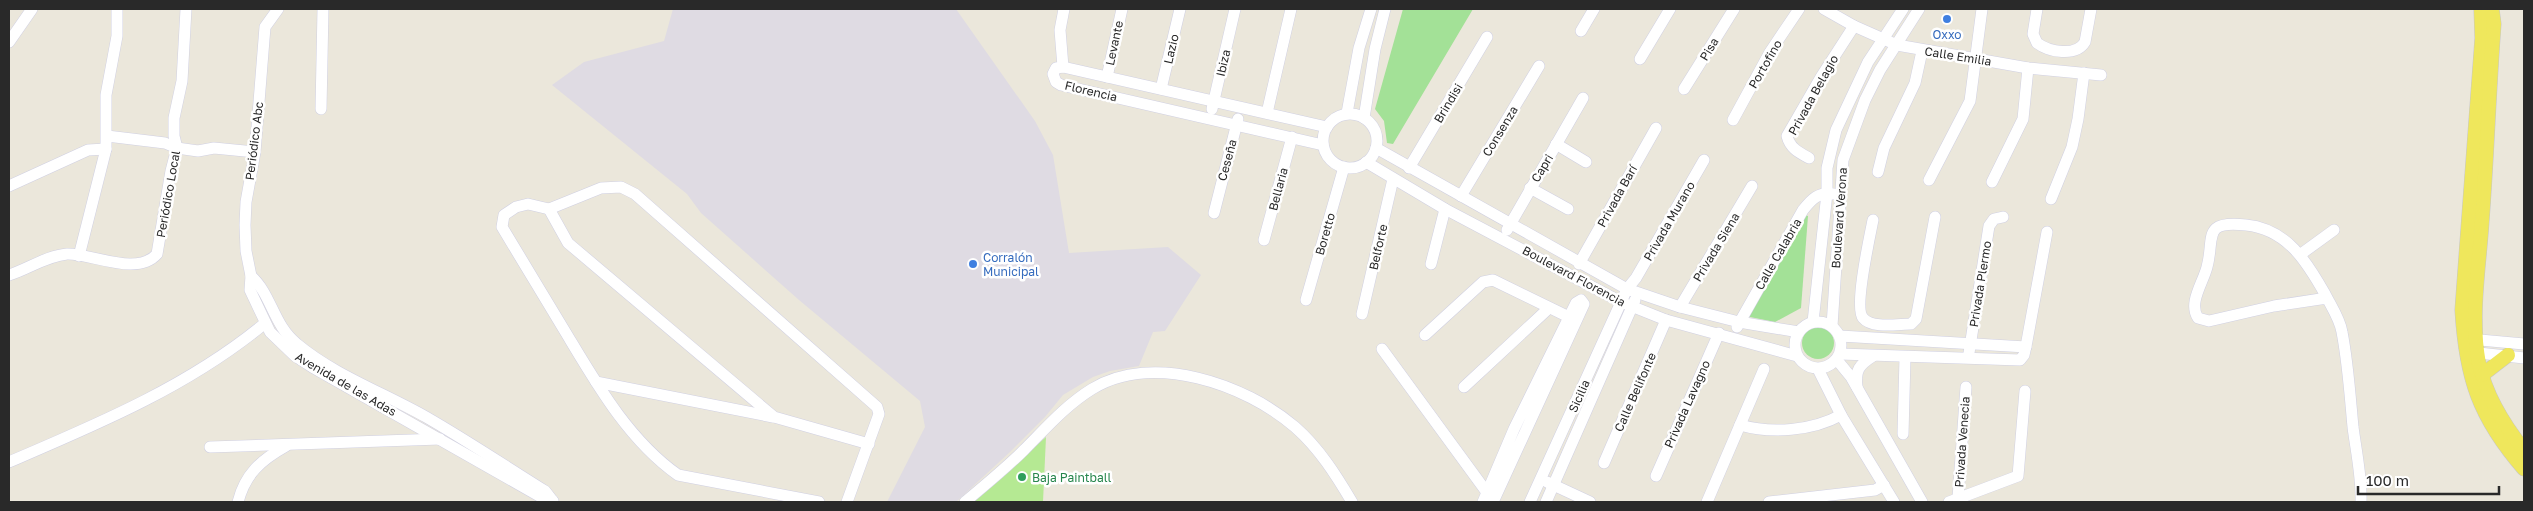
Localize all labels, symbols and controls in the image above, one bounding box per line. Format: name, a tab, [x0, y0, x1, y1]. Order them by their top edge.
marker: Oxxo	[1941, 13, 1953, 25]
street label: Levante	[1102, 19, 1126, 67]
place label: Oxxo	[1932, 27, 1962, 42]
street label: Lazio	[1160, 33, 1182, 65]
street label: Pisa	[1696, 35, 1722, 63]
street label: Portofino	[1745, 37, 1785, 91]
street label: Calle Emilia	[1924, 43, 1992, 69]
street label: Ibiza	[1213, 48, 1233, 78]
street label: Privada Belagio	[1785, 52, 1841, 138]
street label: Florencia	[1063, 78, 1119, 104]
street label: Brindisi	[1430, 80, 1466, 126]
street label: Periódico Abc	[242, 100, 266, 181]
street label: Consenza	[1479, 103, 1521, 159]
street label: Ceseña	[1214, 137, 1240, 183]
street label: Periódico Local	[153, 149, 183, 239]
street label: Capri	[1528, 151, 1556, 185]
street label: Privada Barí	[1594, 162, 1641, 230]
street label: Bellaria	[1265, 166, 1291, 212]
street label: Boulevard Verona	[1828, 167, 1850, 269]
street label: Privada Murano	[1640, 178, 1698, 264]
street label: Privada Siena	[1689, 210, 1743, 284]
street label: Boretto	[1312, 211, 1338, 257]
street label: Calle Calabria	[1751, 216, 1805, 292]
street label: Belforte	[1365, 223, 1391, 271]
street label: Privada Plermo	[1966, 240, 1994, 328]
street label: Boulevard Florencia	[1520, 242, 1628, 310]
place label: Corralón Municipal	[983, 250, 1039, 279]
marker: Corralón Municipal	[967, 258, 979, 270]
street label: Avenida de las Adas	[293, 349, 399, 419]
street label: Calle Belifonte	[1611, 350, 1659, 434]
street label: Privada Lavagno	[1661, 358, 1713, 450]
street label: Sicilia	[1565, 377, 1593, 415]
street label: Privada Venecia	[1951, 396, 1973, 488]
scale bar	[2358, 464, 2499, 496]
place label: Baja Paintball	[1032, 470, 1112, 485]
marker: Baja Paintball	[1016, 471, 1028, 483]
text: 100 m	[2366, 471, 2409, 489]

